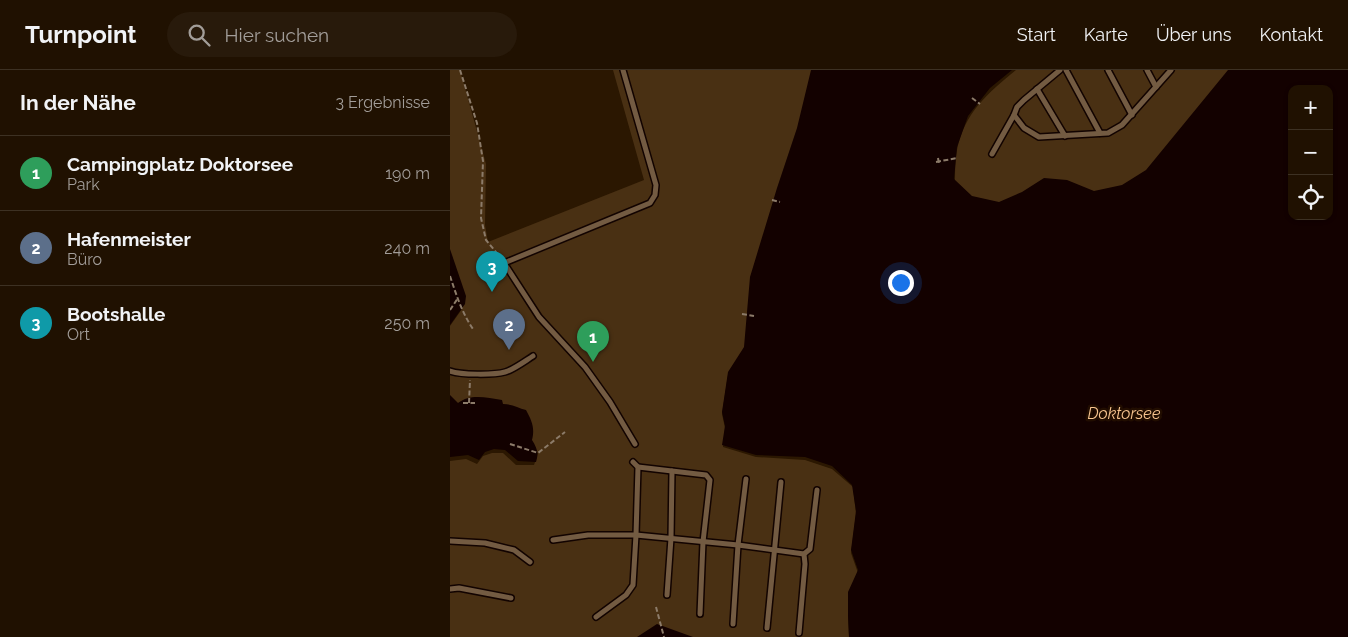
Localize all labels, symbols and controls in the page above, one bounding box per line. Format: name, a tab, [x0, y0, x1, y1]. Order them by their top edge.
search box	[167, 12, 517, 57]
text: Turnpoint	[25, 20, 137, 49]
icon: search	[185, 21, 213, 49]
text: Hier suchen	[225, 24, 329, 46]
text: Start	[1017, 24, 1056, 45]
text: Karte	[1084, 24, 1128, 45]
text: Über uns	[1156, 24, 1231, 45]
text: Kontakt	[1259, 24, 1323, 45]
map controls	[1288, 85, 1333, 220]
button: +	[1288, 85, 1333, 130]
text: In der Nähe	[20, 90, 136, 115]
text: 3 Ergebnisse	[336, 93, 430, 112]
button: −	[1288, 130, 1333, 175]
text: Campingplatz Doktorsee	[67, 153, 293, 175]
text: 1	[32, 164, 40, 183]
text: 190 m	[385, 164, 430, 183]
text: Park	[67, 175, 100, 194]
button: locate	[1288, 175, 1333, 220]
text: Hafenmeister	[67, 228, 191, 250]
text: 2	[31, 239, 41, 258]
text: 240 m	[384, 239, 430, 258]
text: Büro	[67, 250, 102, 269]
pin: 3	[476, 251, 508, 292]
your location	[888, 270, 914, 296]
text: Bootshalle	[67, 303, 165, 325]
pin: 2	[493, 309, 525, 350]
text: 3	[32, 314, 40, 333]
text: 250 m	[384, 314, 430, 333]
pin: 1	[577, 321, 609, 362]
text: Ort	[67, 325, 90, 344]
water label: Doktorsee	[1088, 404, 1161, 423]

